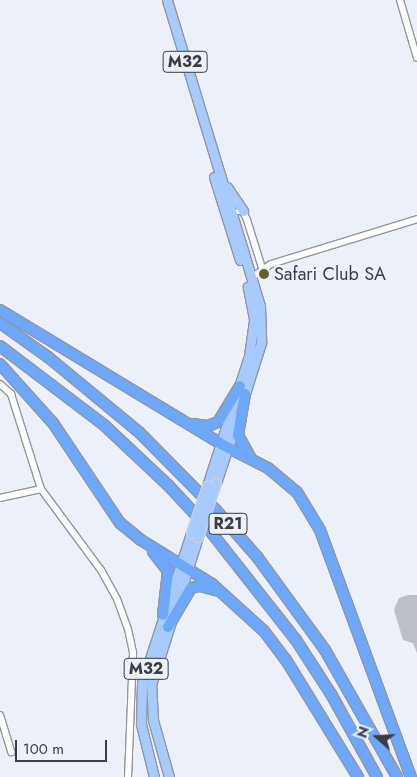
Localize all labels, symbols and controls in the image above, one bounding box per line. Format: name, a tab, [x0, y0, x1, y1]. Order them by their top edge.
road number: M32	[162, 48, 208, 76]
place label: Safari Club SA	[274, 263, 386, 285]
marker: Safari Club SA	[258, 268, 270, 280]
road number: R21	[208, 510, 248, 538]
road number: M32	[124, 656, 168, 682]
north arrow	[352, 712, 402, 762]
text: N	[352, 724, 374, 741]
scale bar	[18, 730, 110, 762]
text: 100 m	[23, 738, 64, 760]

